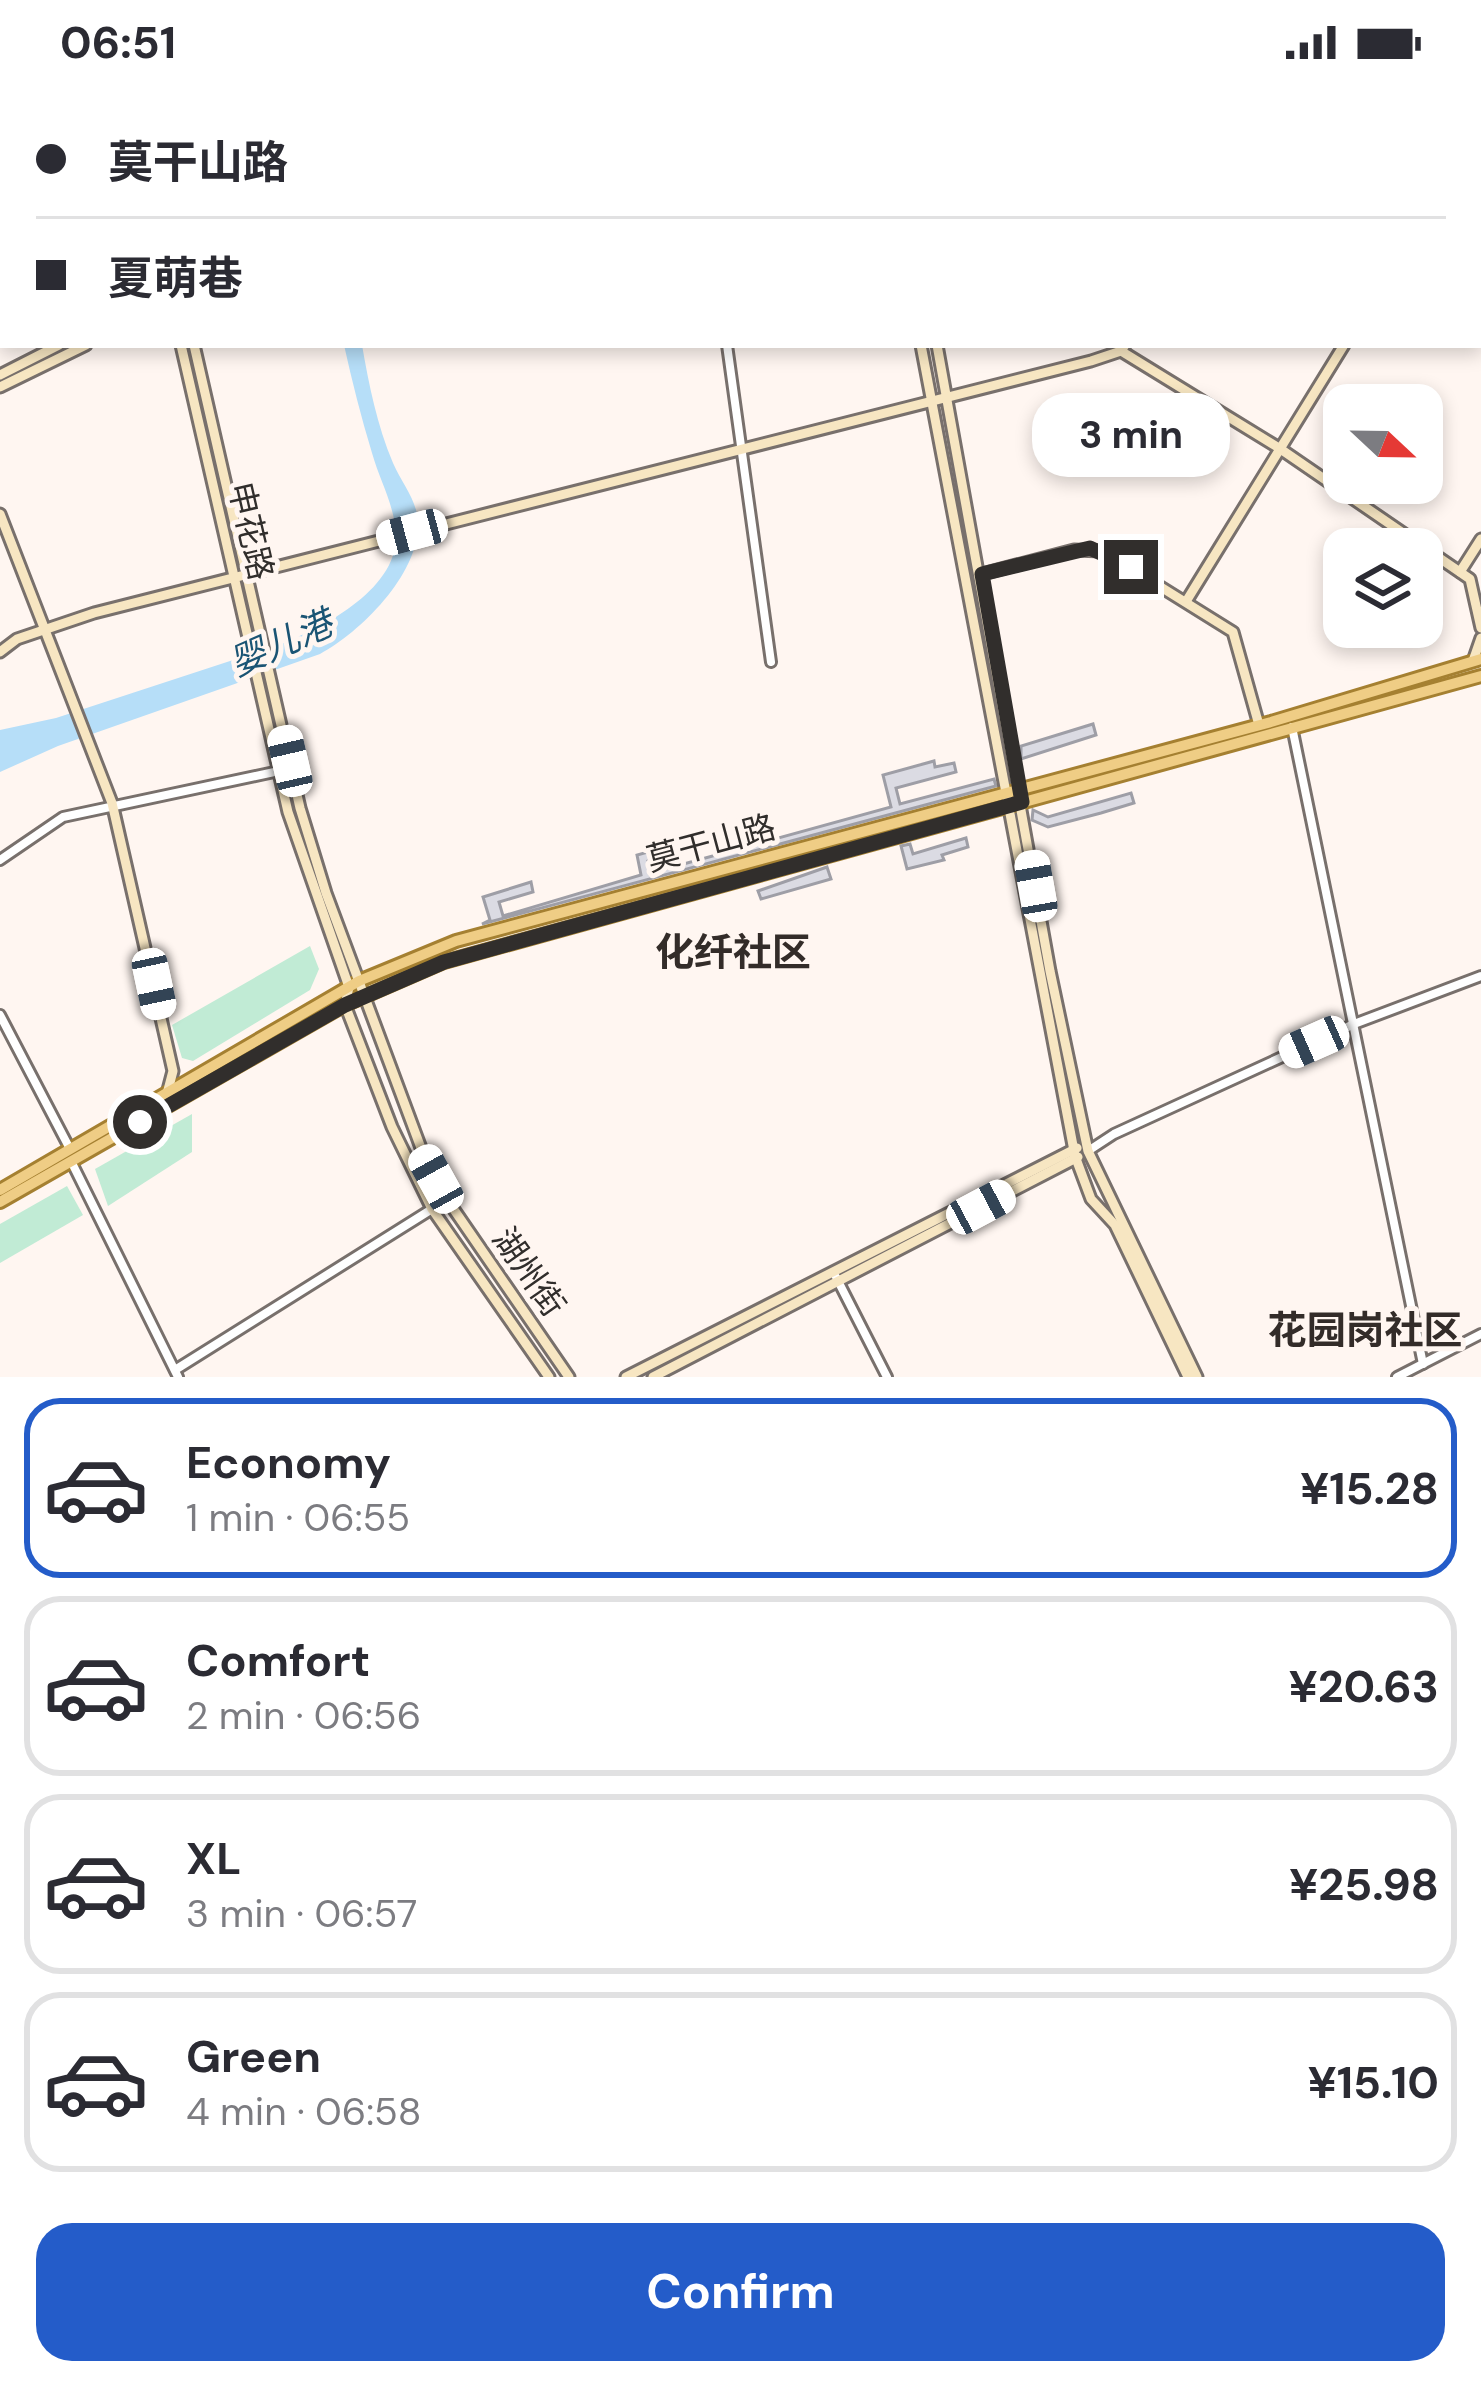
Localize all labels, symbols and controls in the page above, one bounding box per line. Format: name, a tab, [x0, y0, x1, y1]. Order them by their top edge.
text: 06:51	[60, 13, 176, 72]
text: 莫干山路	[108, 133, 288, 192]
text: 夏萌巷	[108, 249, 243, 308]
north arrow	[1323, 384, 1443, 504]
map controls	[1323, 384, 1443, 648]
callout: 3 min	[1032, 393, 1230, 477]
text: 3 min	[1079, 409, 1183, 460]
street label: 申花路	[219, 478, 283, 584]
car	[373, 505, 451, 559]
button: layers	[1323, 528, 1443, 648]
route end	[1104, 540, 1158, 594]
water label: 婴儿港	[222, 598, 344, 686]
car	[264, 722, 316, 800]
street label: 莫干山路	[642, 805, 780, 881]
car	[1012, 847, 1060, 925]
district label: 化纤社区	[655, 927, 811, 978]
car	[129, 945, 179, 1023]
car	[1274, 1011, 1354, 1073]
route start	[113, 1095, 167, 1149]
car	[403, 1139, 469, 1219]
car	[941, 1174, 1021, 1240]
street label: 湖州街	[483, 1219, 575, 1325]
district label: 花园岗社区	[1267, 1305, 1463, 1356]
text: Economy	[186, 1433, 391, 1492]
icon: car	[42, 1434, 150, 1542]
text: ¥15.28	[1300, 1459, 1439, 1518]
text: 1 min · 06:55	[186, 1492, 410, 1543]
text: Comfort	[186, 1631, 370, 1690]
icon: car	[42, 1632, 150, 1740]
text: ¥20.63	[1288, 1657, 1439, 1716]
text: 2 min · 06:56	[186, 1690, 421, 1741]
text: XL	[186, 1829, 241, 1888]
icon: car	[42, 1830, 150, 1938]
text: ¥25.98	[1289, 1855, 1439, 1914]
text: 3 min · 06:57	[186, 1888, 417, 1939]
text: Green	[186, 2027, 321, 2086]
icon: car	[42, 2028, 150, 2136]
text: ¥15.10	[1307, 2053, 1439, 2112]
text: 4 min · 06:58	[186, 2086, 422, 2137]
button: Confirm	[36, 2223, 1445, 2361]

